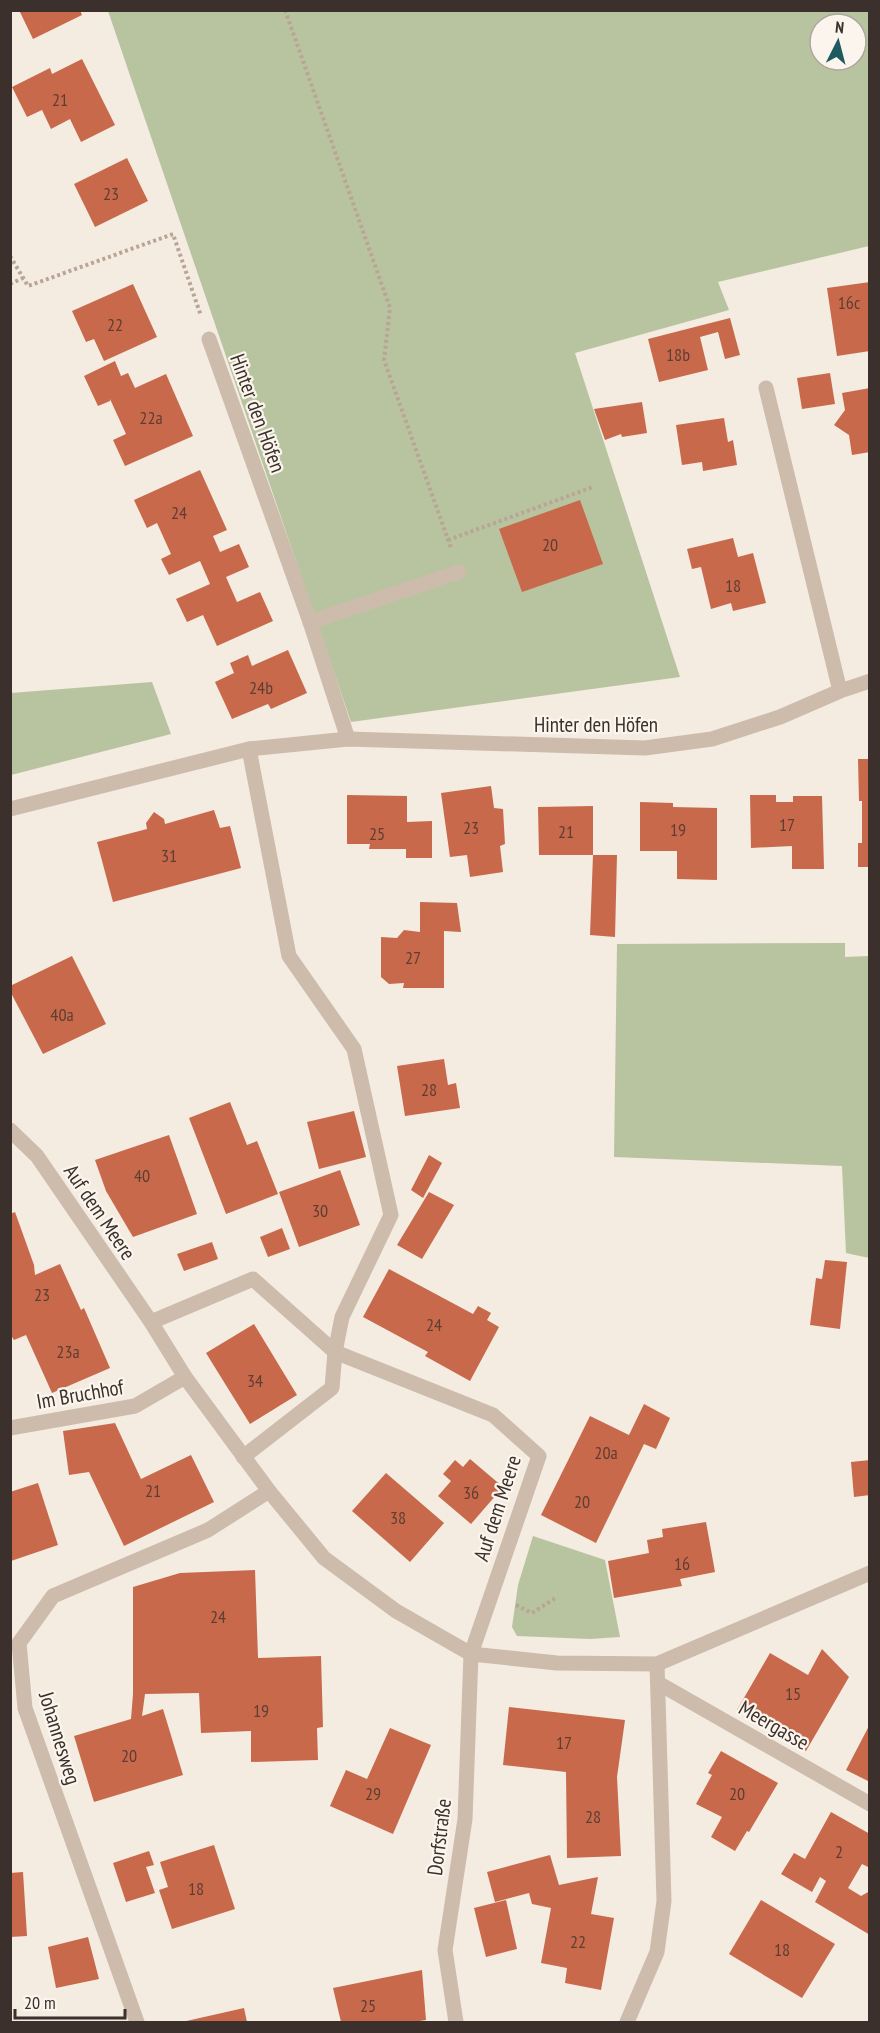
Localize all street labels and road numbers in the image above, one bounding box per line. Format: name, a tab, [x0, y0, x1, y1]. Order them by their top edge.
street label: Hinter den Höfen	[224, 350, 292, 476]
street label: Hinter den Höfen	[534, 711, 658, 738]
street label: Auf dem Meere	[58, 1159, 142, 1265]
street label: Im Bruchhof	[34, 1373, 126, 1415]
street label: Auf dem Meere	[467, 1452, 527, 1564]
street label: Johannesweg	[33, 1687, 87, 1788]
street label: Meergasse	[734, 1694, 814, 1756]
street label: Dorfstraße	[421, 1797, 457, 1877]

